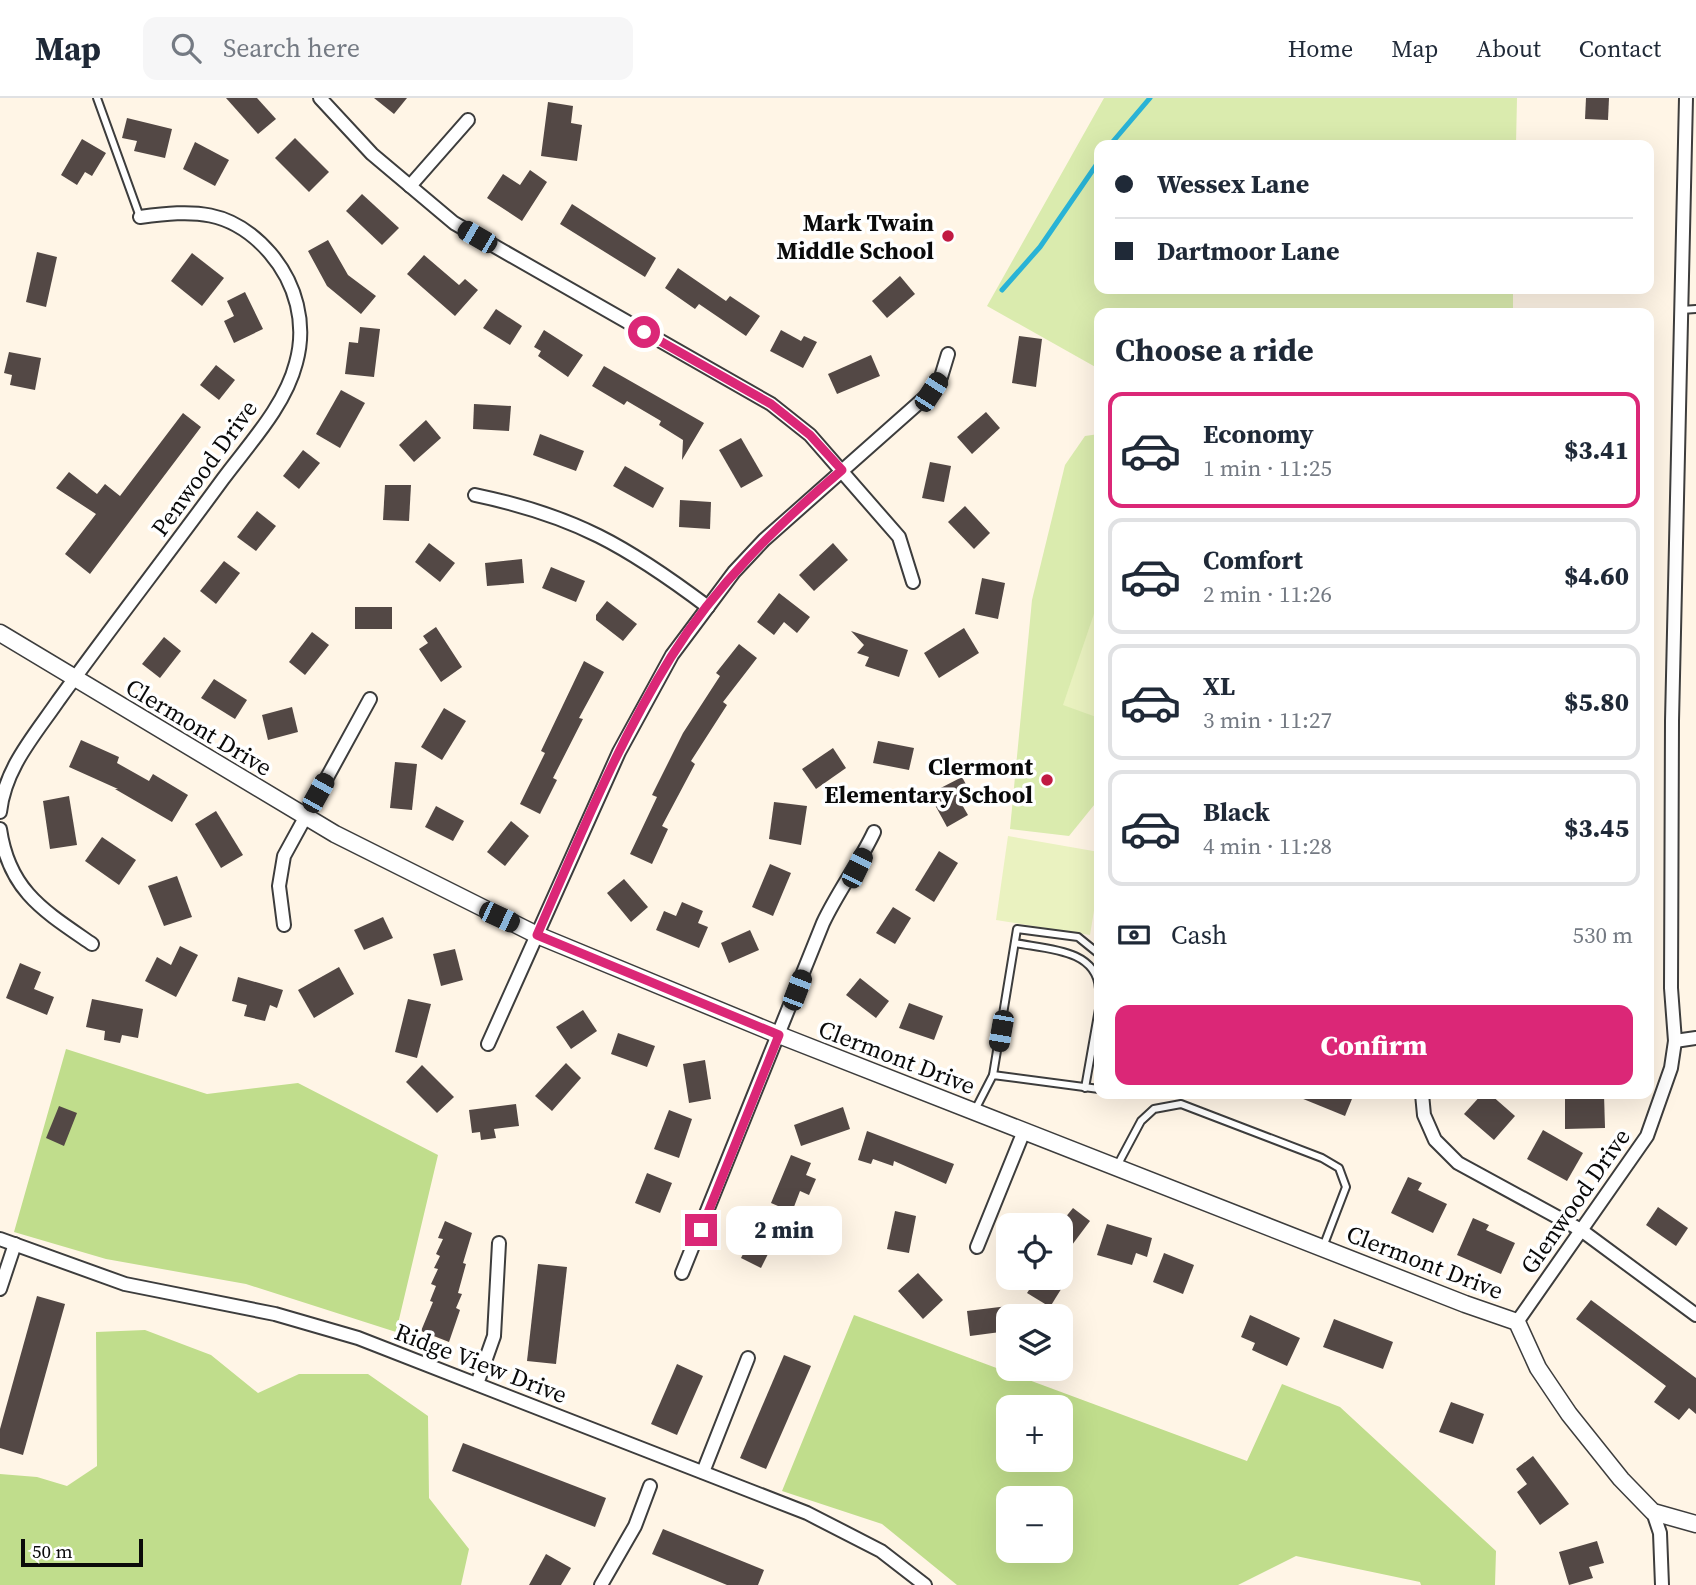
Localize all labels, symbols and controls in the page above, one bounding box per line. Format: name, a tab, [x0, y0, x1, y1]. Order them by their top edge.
search box	[143, 17, 633, 80]
text: Map	[35, 26, 101, 71]
icon: search	[167, 29, 205, 67]
text: Search here	[223, 30, 360, 66]
text: Home	[1288, 32, 1353, 65]
text: Map	[1391, 32, 1438, 65]
text: About	[1476, 32, 1541, 65]
text: Contact	[1579, 32, 1661, 65]
text: Wessex Lane	[1157, 166, 1309, 202]
place label: Mark Twain Middle School	[777, 206, 934, 267]
car	[454, 217, 501, 257]
marker: Mark Twain Middle School	[940, 228, 956, 244]
text: Dartmoor Lane	[1157, 233, 1339, 269]
route start	[628, 316, 660, 348]
text: Choose a ride	[1115, 328, 1314, 372]
car	[911, 369, 952, 415]
street label: Penwood Drive	[143, 393, 265, 543]
text: Economy	[1203, 416, 1314, 452]
icon: car	[1119, 419, 1182, 482]
text: $3.41	[1564, 432, 1629, 468]
text: 1 min · 11:25	[1203, 452, 1332, 484]
text: Comfort	[1203, 542, 1303, 578]
icon: car	[1119, 545, 1182, 608]
text: $4.60	[1564, 558, 1629, 594]
text: 2 min · 11:26	[1203, 578, 1332, 610]
text: XL	[1203, 668, 1235, 704]
street label: Clermont Drive	[120, 670, 278, 784]
icon: car	[1119, 671, 1182, 734]
text: $5.80	[1564, 684, 1629, 720]
text: 3 min · 11:27	[1203, 704, 1332, 736]
place label: Clermont Elementary School	[824, 750, 1033, 811]
car	[299, 770, 338, 816]
marker: Clermont Elementary School	[1039, 772, 1055, 788]
text: Black	[1203, 794, 1270, 830]
icon: car	[1119, 797, 1182, 860]
text: $3.45	[1564, 810, 1629, 846]
text: 4 min · 11:28	[1203, 830, 1332, 862]
car	[839, 845, 876, 891]
car	[476, 899, 523, 935]
icon: cash	[1115, 916, 1153, 954]
text: Cash	[1171, 917, 1227, 953]
text: 530 m	[1572, 919, 1633, 951]
car	[780, 967, 815, 1013]
button: Confirm	[1115, 1005, 1633, 1085]
car	[988, 1008, 1015, 1054]
street label: Clermont Drive	[814, 1012, 980, 1102]
street label: Glenwood Drive	[1512, 1122, 1638, 1280]
callout: 2 min	[726, 1206, 841, 1254]
map controls	[996, 1213, 1073, 1563]
button: locate	[996, 1213, 1073, 1290]
route end	[685, 1214, 717, 1246]
text: 2 min	[754, 1214, 814, 1246]
street label: Clermont Drive	[1342, 1217, 1508, 1307]
button: layers	[996, 1304, 1073, 1381]
street label: Ridge View Drive	[390, 1315, 572, 1411]
button: +	[996, 1395, 1073, 1472]
button: −	[996, 1486, 1073, 1563]
scale bar	[21, 1536, 144, 1568]
text: 50 m	[32, 1538, 73, 1564]

